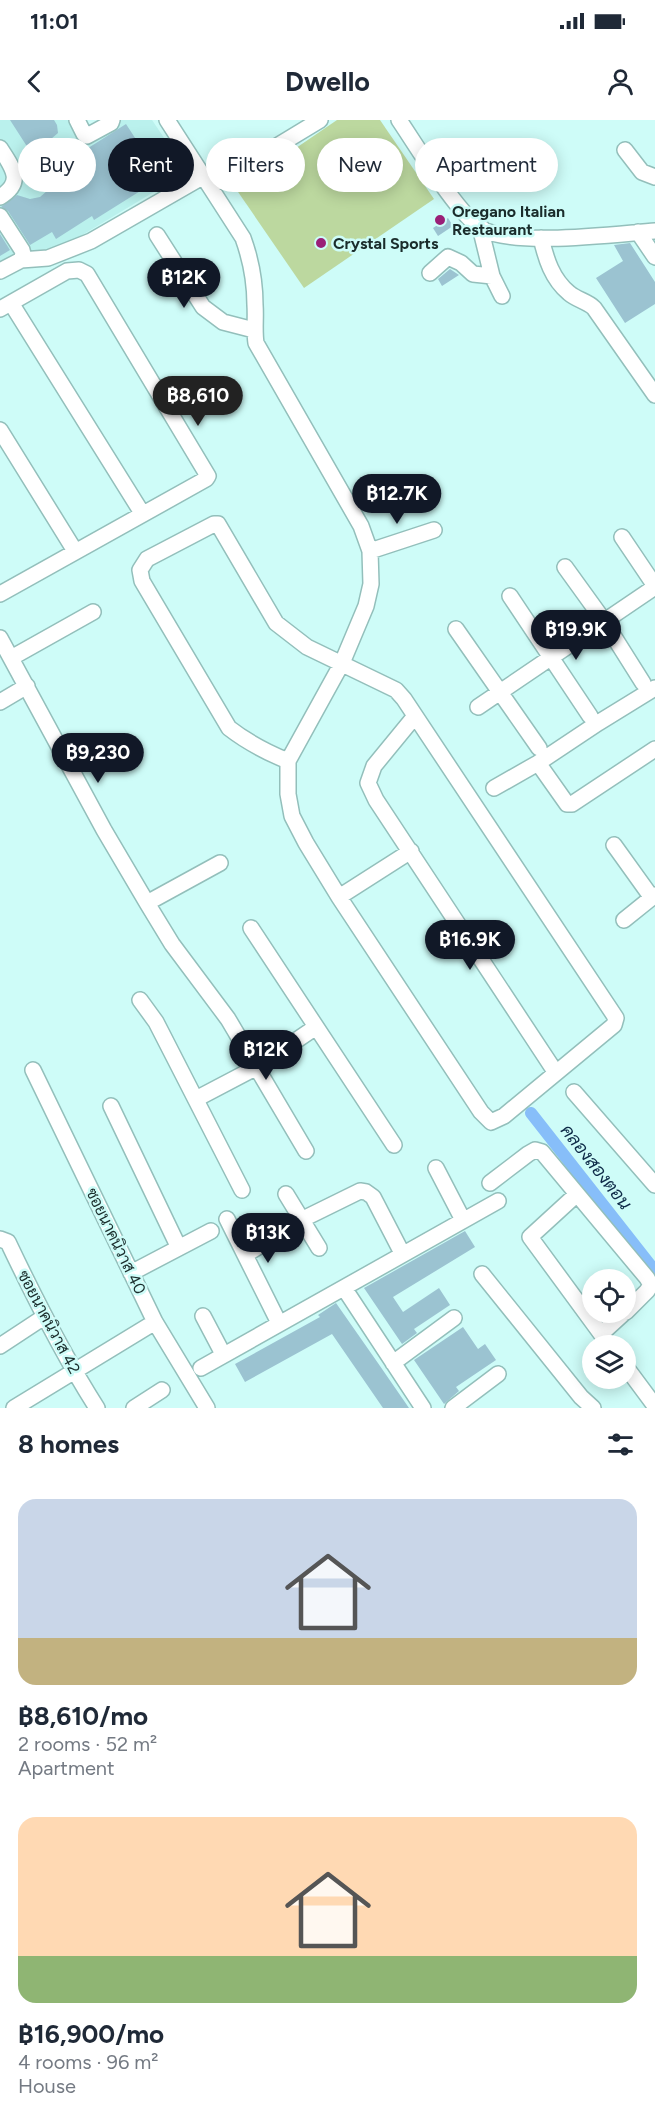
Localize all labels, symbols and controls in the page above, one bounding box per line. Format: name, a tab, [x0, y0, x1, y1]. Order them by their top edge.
text: 11:01	[30, 8, 79, 35]
icon: back	[18, 65, 51, 98]
text: Dwello	[285, 65, 370, 98]
icon: person	[604, 65, 637, 98]
chip: Buy	[18, 138, 96, 192]
chip: Rent	[108, 138, 194, 192]
chip: Filters	[206, 138, 305, 192]
chip: New	[317, 138, 403, 192]
chip: Apartment	[415, 138, 558, 192]
place label: Oregano Italian Restaurant	[452, 202, 565, 239]
marker: Oregano Italian Restaurant	[433, 213, 447, 227]
place label: Crystal Sports	[333, 234, 439, 253]
marker: Crystal Sports	[314, 236, 328, 250]
pin: ฿12K	[148, 258, 220, 309]
text: ฿12K	[161, 265, 207, 289]
pin: ฿8,610	[149, 376, 247, 427]
text: ฿8,610	[167, 383, 229, 407]
pin: ฿12.7K	[348, 474, 446, 525]
text: ฿12.7K	[366, 481, 428, 505]
pin: ฿19.9K	[527, 610, 625, 661]
text: ฿19.9K	[545, 617, 607, 641]
pin: ฿9,230	[49, 733, 147, 784]
text: ฿9,230	[66, 740, 130, 764]
pin: ฿16.9K	[421, 920, 519, 971]
text: ฿16.9K	[439, 927, 501, 951]
pin: ฿12K	[230, 1030, 302, 1081]
text: ฿12K	[243, 1037, 289, 1061]
water label: คลองสองตอน	[556, 1120, 636, 1214]
street label: ซอยนาคนิวาส 40	[82, 1185, 150, 1297]
pin: ฿13K	[232, 1213, 304, 1264]
text: ฿13K	[246, 1220, 290, 1244]
street label: ซอยนาคนิวาส 42	[14, 1267, 84, 1377]
map controls	[582, 1269, 636, 1389]
button: locate	[582, 1269, 636, 1323]
button: layers	[582, 1335, 636, 1389]
text: 8 homes	[18, 1428, 119, 1460]
icon: filters	[604, 1428, 637, 1461]
icon: home	[274, 1538, 382, 1646]
text: ฿8,610/mo	[18, 1700, 148, 1732]
text: 2 rooms · 52 m²	[18, 1732, 157, 1756]
text: Apartment	[18, 1756, 115, 1780]
icon: home	[274, 1856, 382, 1964]
text: ฿16,900/mo	[18, 2018, 164, 2050]
text: 4 rooms · 96 m²	[18, 2050, 158, 2074]
text: House	[18, 2074, 76, 2098]

